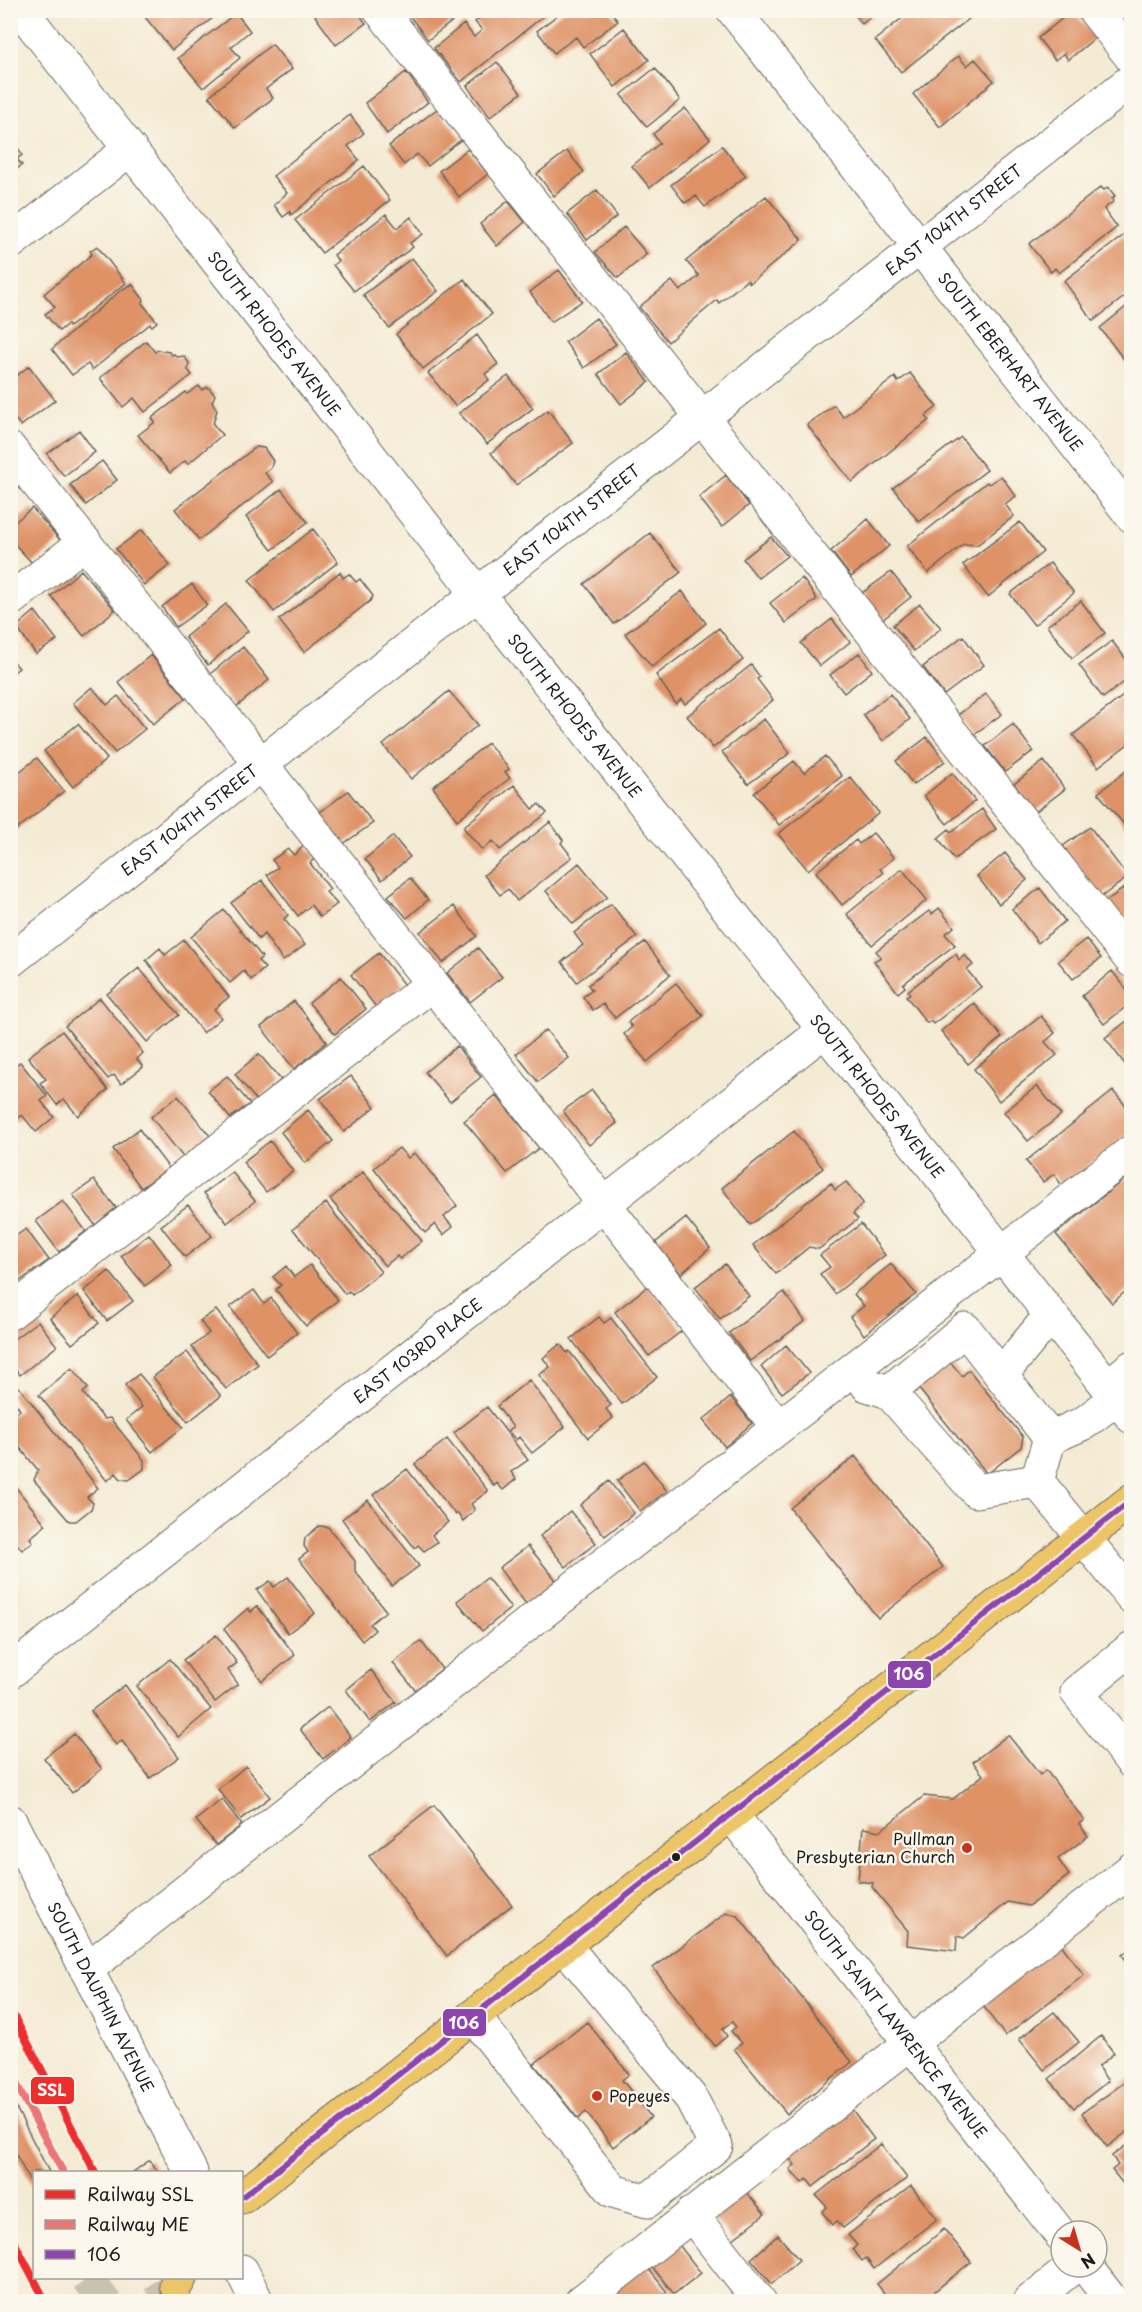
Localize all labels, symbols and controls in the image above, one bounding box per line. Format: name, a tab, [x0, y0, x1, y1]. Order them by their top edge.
street label: EAST 104TH STREET	[880, 158, 1027, 281]
street label: SOUTH RHODES AVENUE	[203, 246, 347, 421]
street label: SOUTH EBERHART AVENUE	[933, 267, 1089, 456]
street label: EAST 104TH STREET	[497, 458, 645, 581]
street label: SOUTH RHODES AVENUE	[503, 628, 648, 802]
street label: EAST 104TH STREET	[115, 758, 262, 881]
street label: SOUTH RHODES AVENUE	[805, 1008, 951, 1183]
street label: EAST 103RD PLACE	[347, 1292, 487, 1408]
line badge: 106	[887, 1660, 932, 1689]
text: 106	[894, 1661, 924, 1685]
place label: Pullman Presbyterian Church	[796, 1826, 955, 1868]
marker: Pullman Presbyterian Church	[960, 1841, 974, 1855]
unlabelled marker	[670, 1851, 682, 1863]
street label: SOUTH DAUPHIN AVENUE	[43, 1897, 161, 2096]
street label: SOUTH SAINT LAWRENCE AVENUE	[799, 1904, 994, 2143]
line badge: 106	[442, 2008, 487, 2037]
text: 106	[449, 2010, 479, 2034]
line badge: SSL	[30, 2076, 75, 2105]
text: SSL	[37, 2077, 67, 2101]
place label: Popeyes	[609, 2083, 670, 2107]
marker: Popeyes	[590, 2089, 604, 2103]
legend	[33, 2171, 243, 2279]
text: Railway SSL	[87, 2180, 194, 2207]
text: Railway ME	[87, 2210, 190, 2237]
north arrow	[1049, 2219, 1109, 2279]
text: 106	[87, 2240, 121, 2267]
text: N	[1076, 2248, 1101, 2275]

